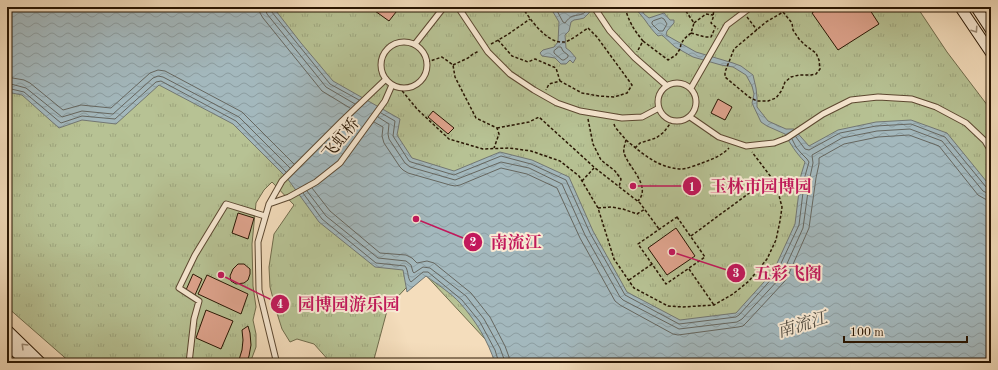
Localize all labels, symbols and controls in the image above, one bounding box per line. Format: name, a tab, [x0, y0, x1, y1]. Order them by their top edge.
one-way arrow	[970, 26, 978, 33]
street label: 飞虹桥	[319, 114, 363, 163]
callout: 玉林市园博园	[682, 172, 820, 201]
text: 玉林市园博园	[710, 177, 812, 196]
text: 1	[689, 182, 695, 194]
callout: 南流江	[463, 227, 550, 256]
text: 南流江	[491, 233, 542, 252]
text: 2	[470, 237, 477, 249]
callout: 五彩飞阁	[726, 259, 830, 288]
text: 五彩飞阁	[754, 264, 822, 283]
text: 3	[733, 268, 740, 280]
callout: 园博园游乐园	[270, 289, 408, 318]
text: 园博园游乐园	[298, 295, 400, 314]
text: 4	[277, 299, 284, 311]
water label: 南流江	[775, 307, 832, 341]
scale bar	[844, 318, 967, 344]
text: 100 m	[850, 327, 884, 339]
one-way arrow	[21, 343, 29, 351]

